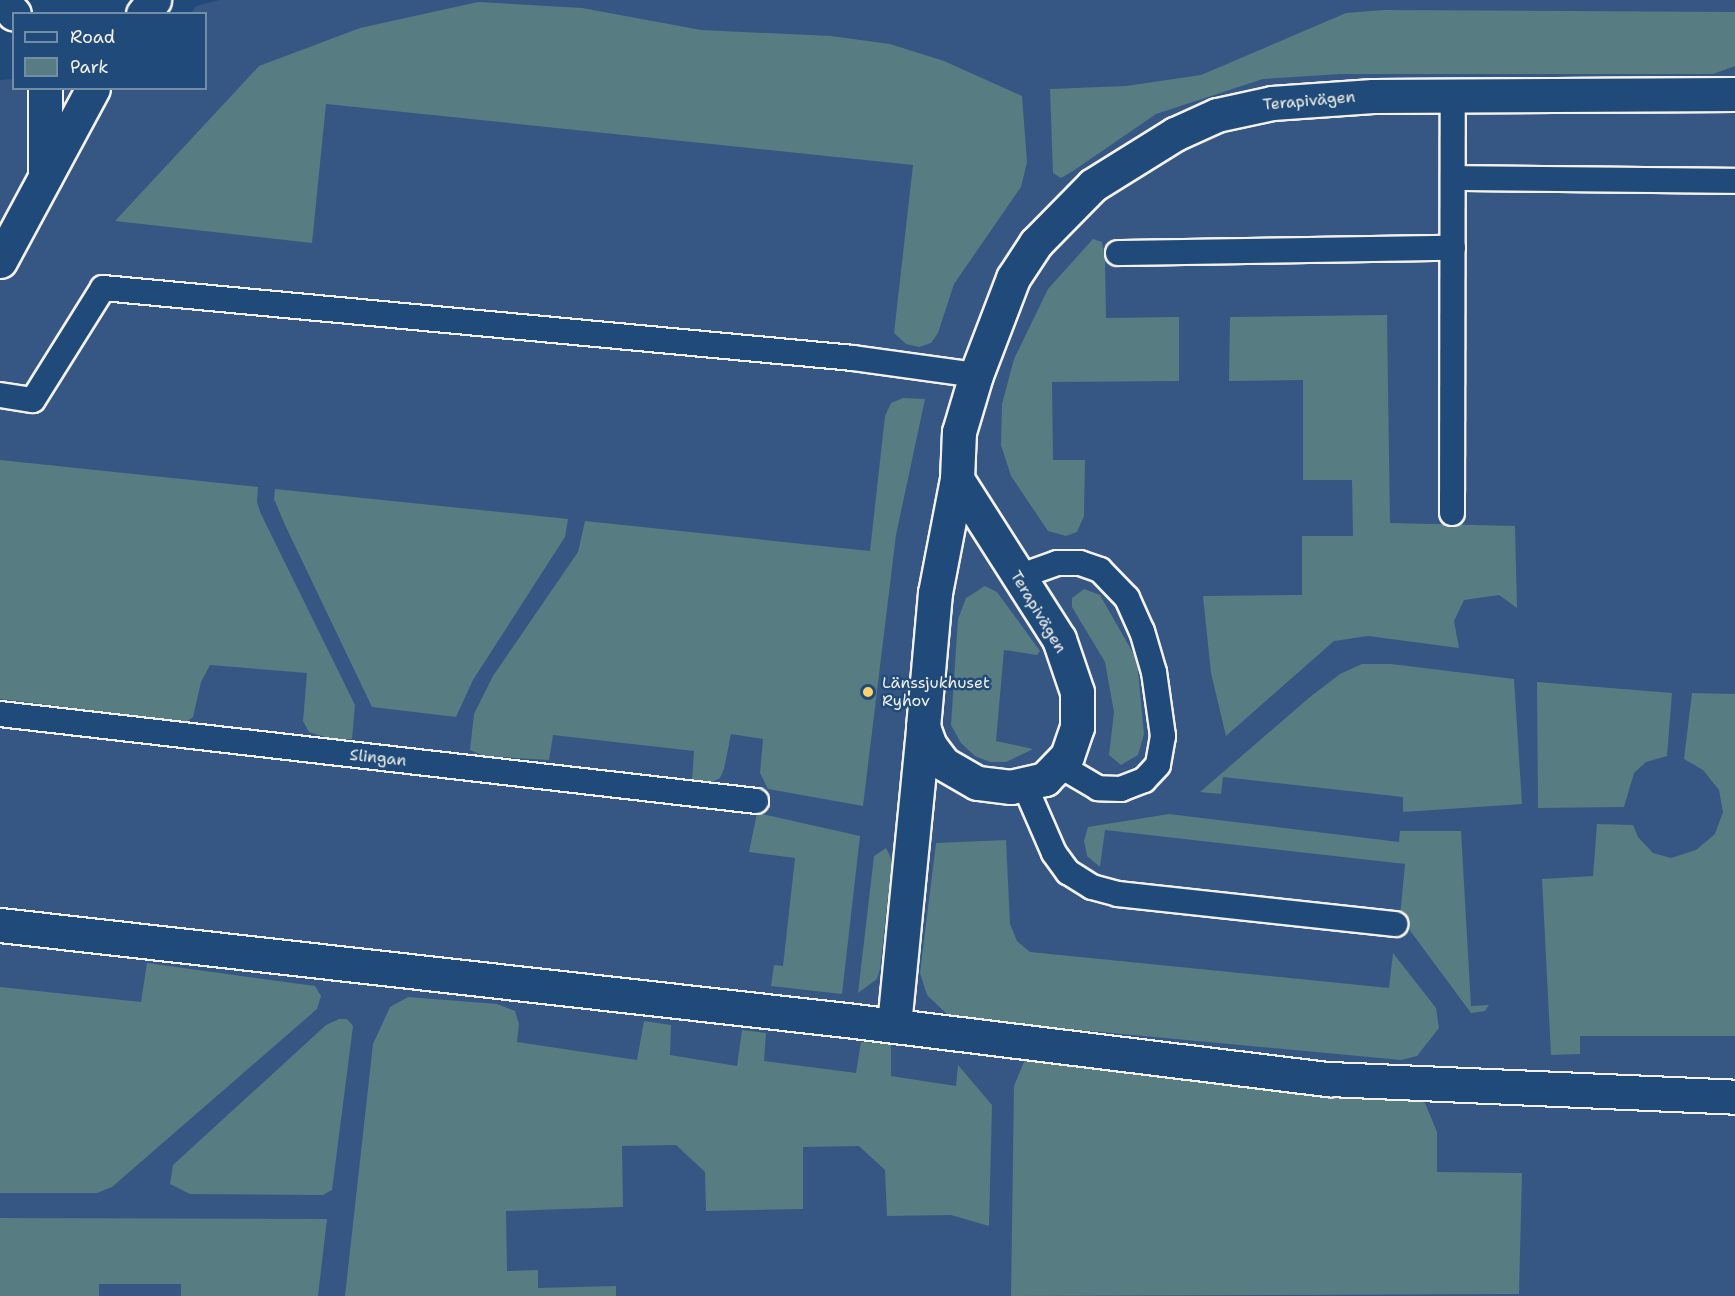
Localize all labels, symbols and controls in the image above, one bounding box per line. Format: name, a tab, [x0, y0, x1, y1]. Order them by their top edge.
legend	[12, 12, 207, 90]
text: Road	[70, 25, 115, 49]
text: Park	[70, 55, 109, 79]
street label: Terapivägen	[1262, 87, 1356, 115]
street label: Terapivägen	[1006, 567, 1070, 657]
place label: Länssjukhuset Ryhov	[882, 673, 990, 711]
marker: Länssjukhuset Ryhov	[859, 683, 877, 701]
street label: Slingan	[349, 745, 407, 771]

